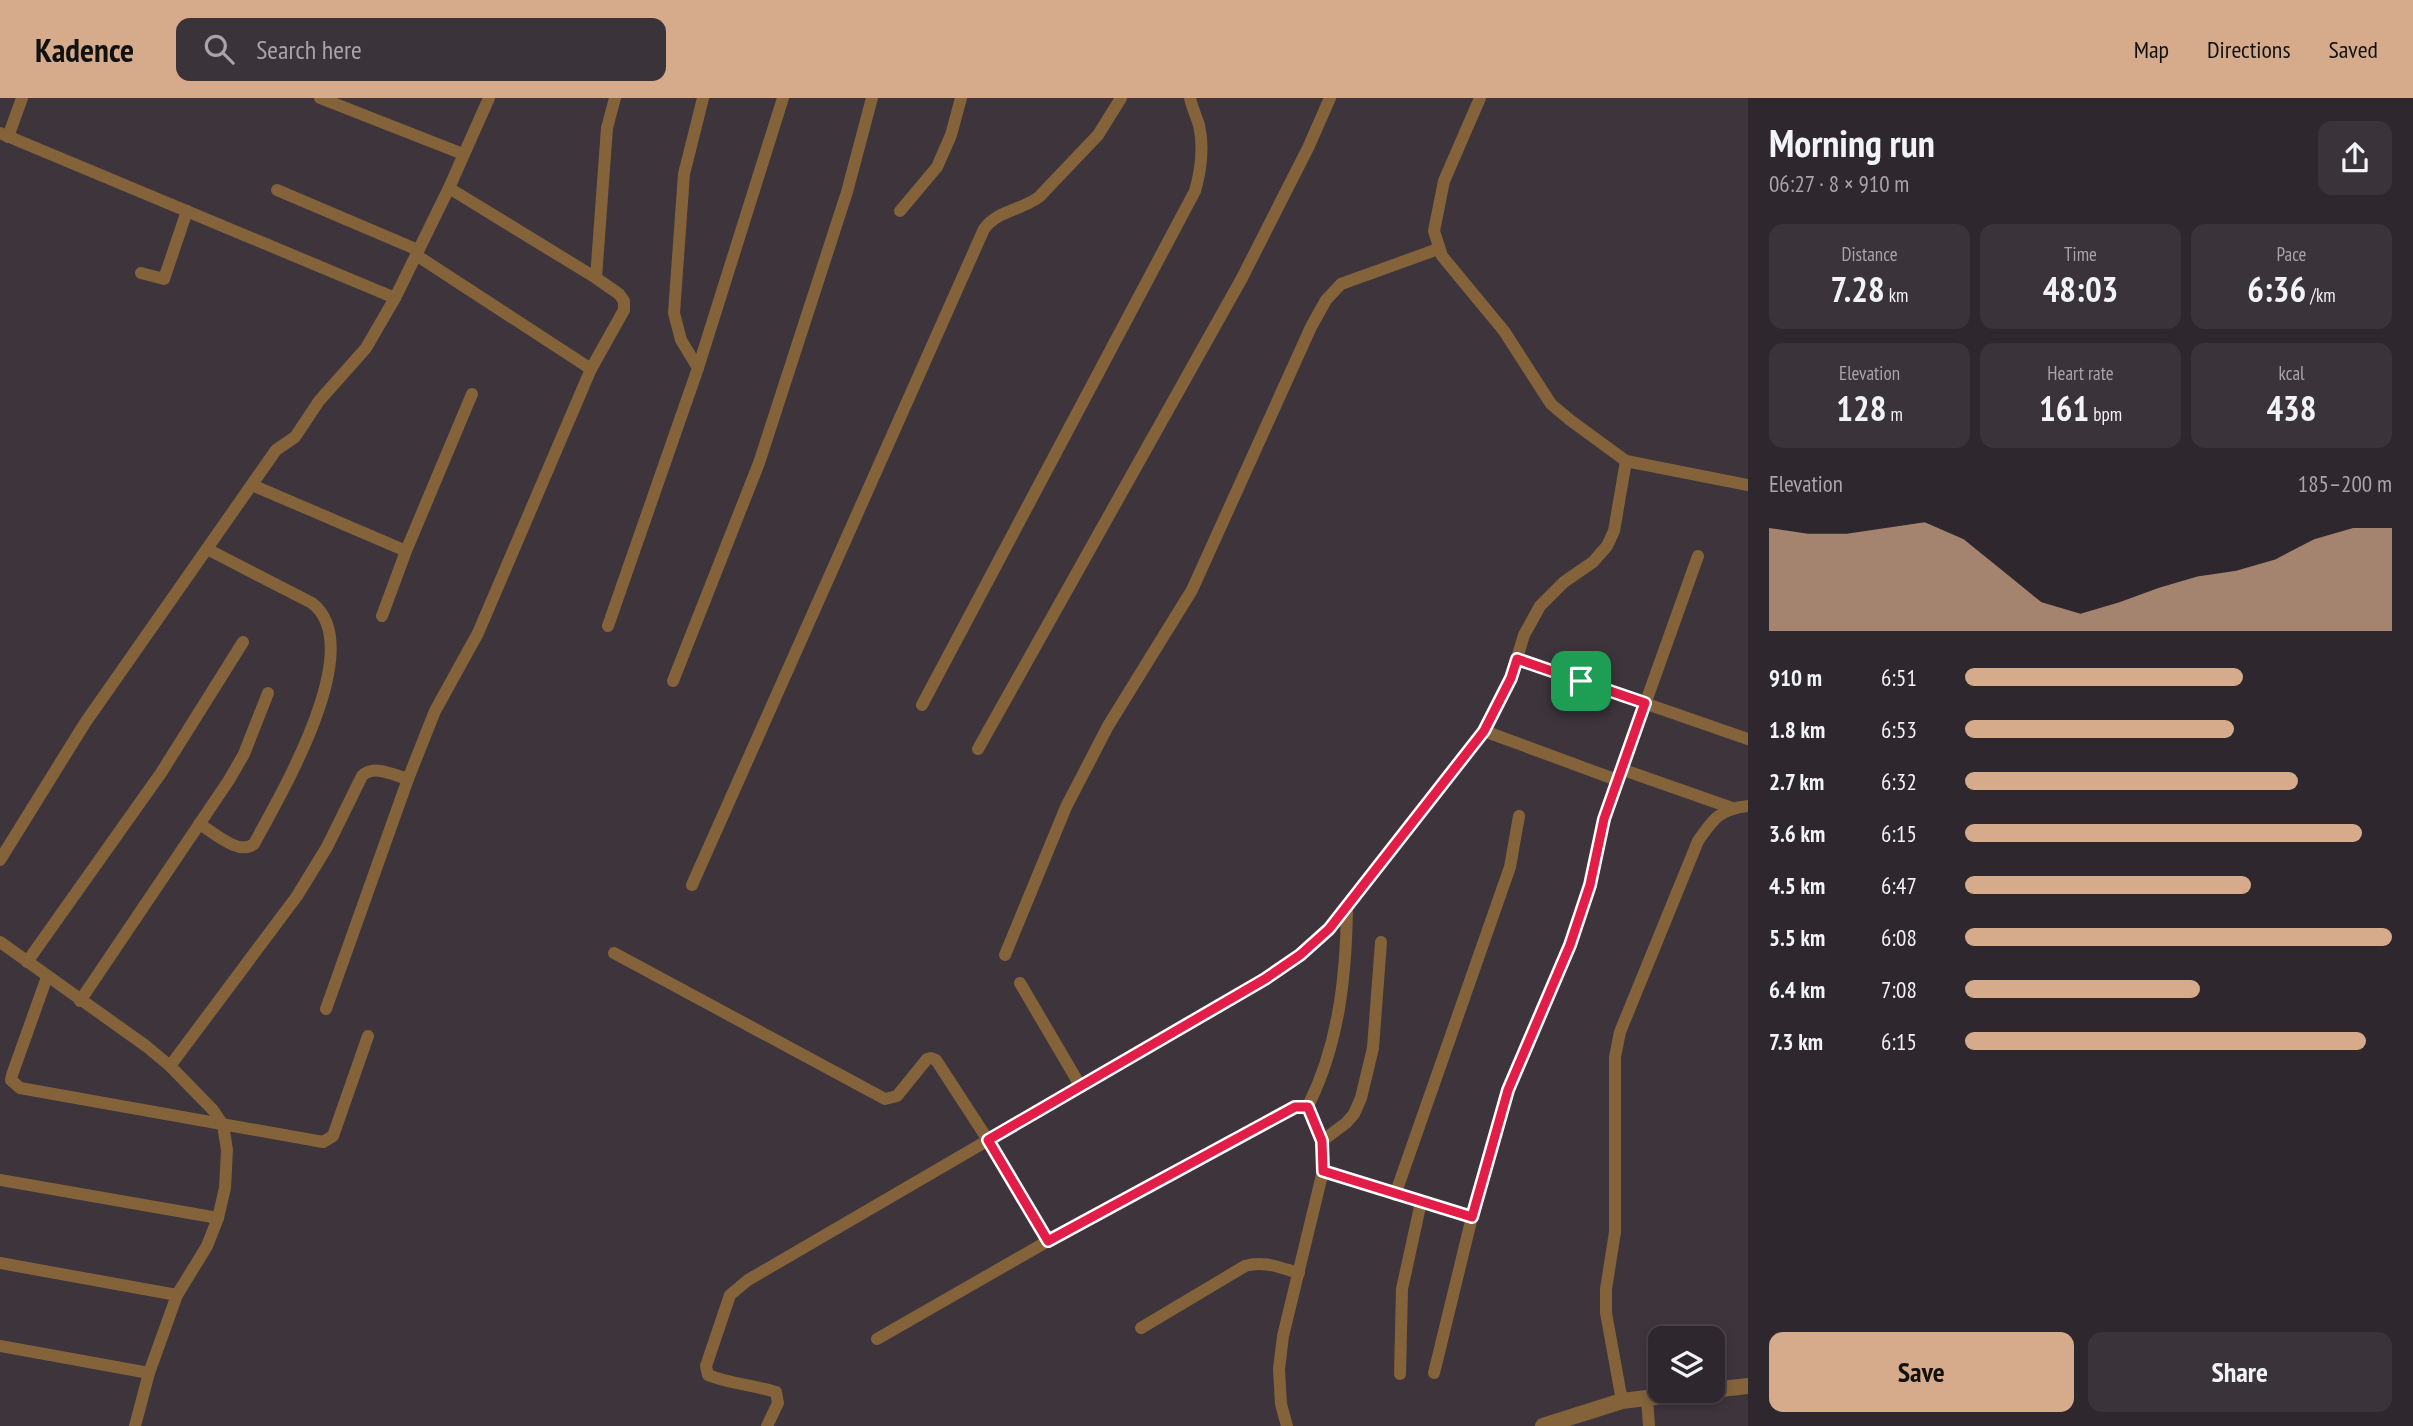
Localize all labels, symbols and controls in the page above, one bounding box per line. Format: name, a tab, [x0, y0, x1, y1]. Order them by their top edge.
search box	[176, 18, 666, 81]
text: Kadence	[35, 28, 134, 71]
icon: search	[200, 30, 238, 68]
text: Search here	[256, 33, 362, 66]
text: Map	[2134, 34, 2169, 65]
text: Directions	[2207, 34, 2291, 65]
text: Saved	[2329, 34, 2378, 65]
text: Morning run	[1769, 118, 1935, 167]
button: share	[2318, 121, 2392, 195]
text: 06:27 · 8 × 910 m	[1769, 169, 1909, 198]
text: Distance	[1842, 242, 1897, 266]
text: Time	[2064, 242, 2097, 266]
text: Pace	[2277, 242, 2306, 266]
text: 7.28	[1831, 266, 1885, 312]
text: 48:03	[2043, 266, 2118, 312]
text: 6:36	[2247, 266, 2306, 312]
text: km	[1885, 283, 1908, 307]
text: /km	[2306, 283, 2336, 307]
text: Elevation	[1839, 361, 1900, 385]
text: Heart rate	[2047, 361, 2114, 385]
text: kcal	[2279, 361, 2304, 385]
text: 128	[1836, 385, 1886, 431]
text: 161	[2039, 385, 2089, 431]
text: 438	[2266, 385, 2317, 431]
text: m	[1886, 402, 1903, 426]
text: bpm	[2089, 402, 2122, 426]
text: Elevation	[1769, 469, 1843, 498]
text: 185–200 m	[2298, 469, 2392, 498]
pin	[1551, 651, 1611, 711]
icon: arrive	[1562, 662, 1600, 700]
text: 910 m	[1769, 663, 1822, 692]
text: 6:51	[1881, 663, 1917, 692]
text: 1.8 km	[1769, 715, 1825, 744]
text: 6:53	[1881, 715, 1917, 744]
text: 2.7 km	[1769, 767, 1824, 796]
text: 6:32	[1881, 767, 1917, 796]
text: 3.6 km	[1769, 819, 1825, 848]
text: 6:15	[1881, 819, 1917, 848]
text: 4.5 km	[1769, 871, 1825, 900]
text: 6:47	[1881, 871, 1917, 900]
text: 5.5 km	[1769, 923, 1825, 952]
text: 6:08	[1881, 923, 1917, 952]
text: 6.4 km	[1769, 975, 1825, 1004]
text: 7:08	[1881, 975, 1917, 1004]
text: 7.3 km	[1769, 1027, 1823, 1056]
text: 6:15	[1881, 1027, 1917, 1056]
map controls	[1648, 1326, 1725, 1403]
button: layers	[1648, 1326, 1725, 1403]
button: Save	[1769, 1332, 2074, 1412]
button: Share	[2088, 1332, 2392, 1412]

